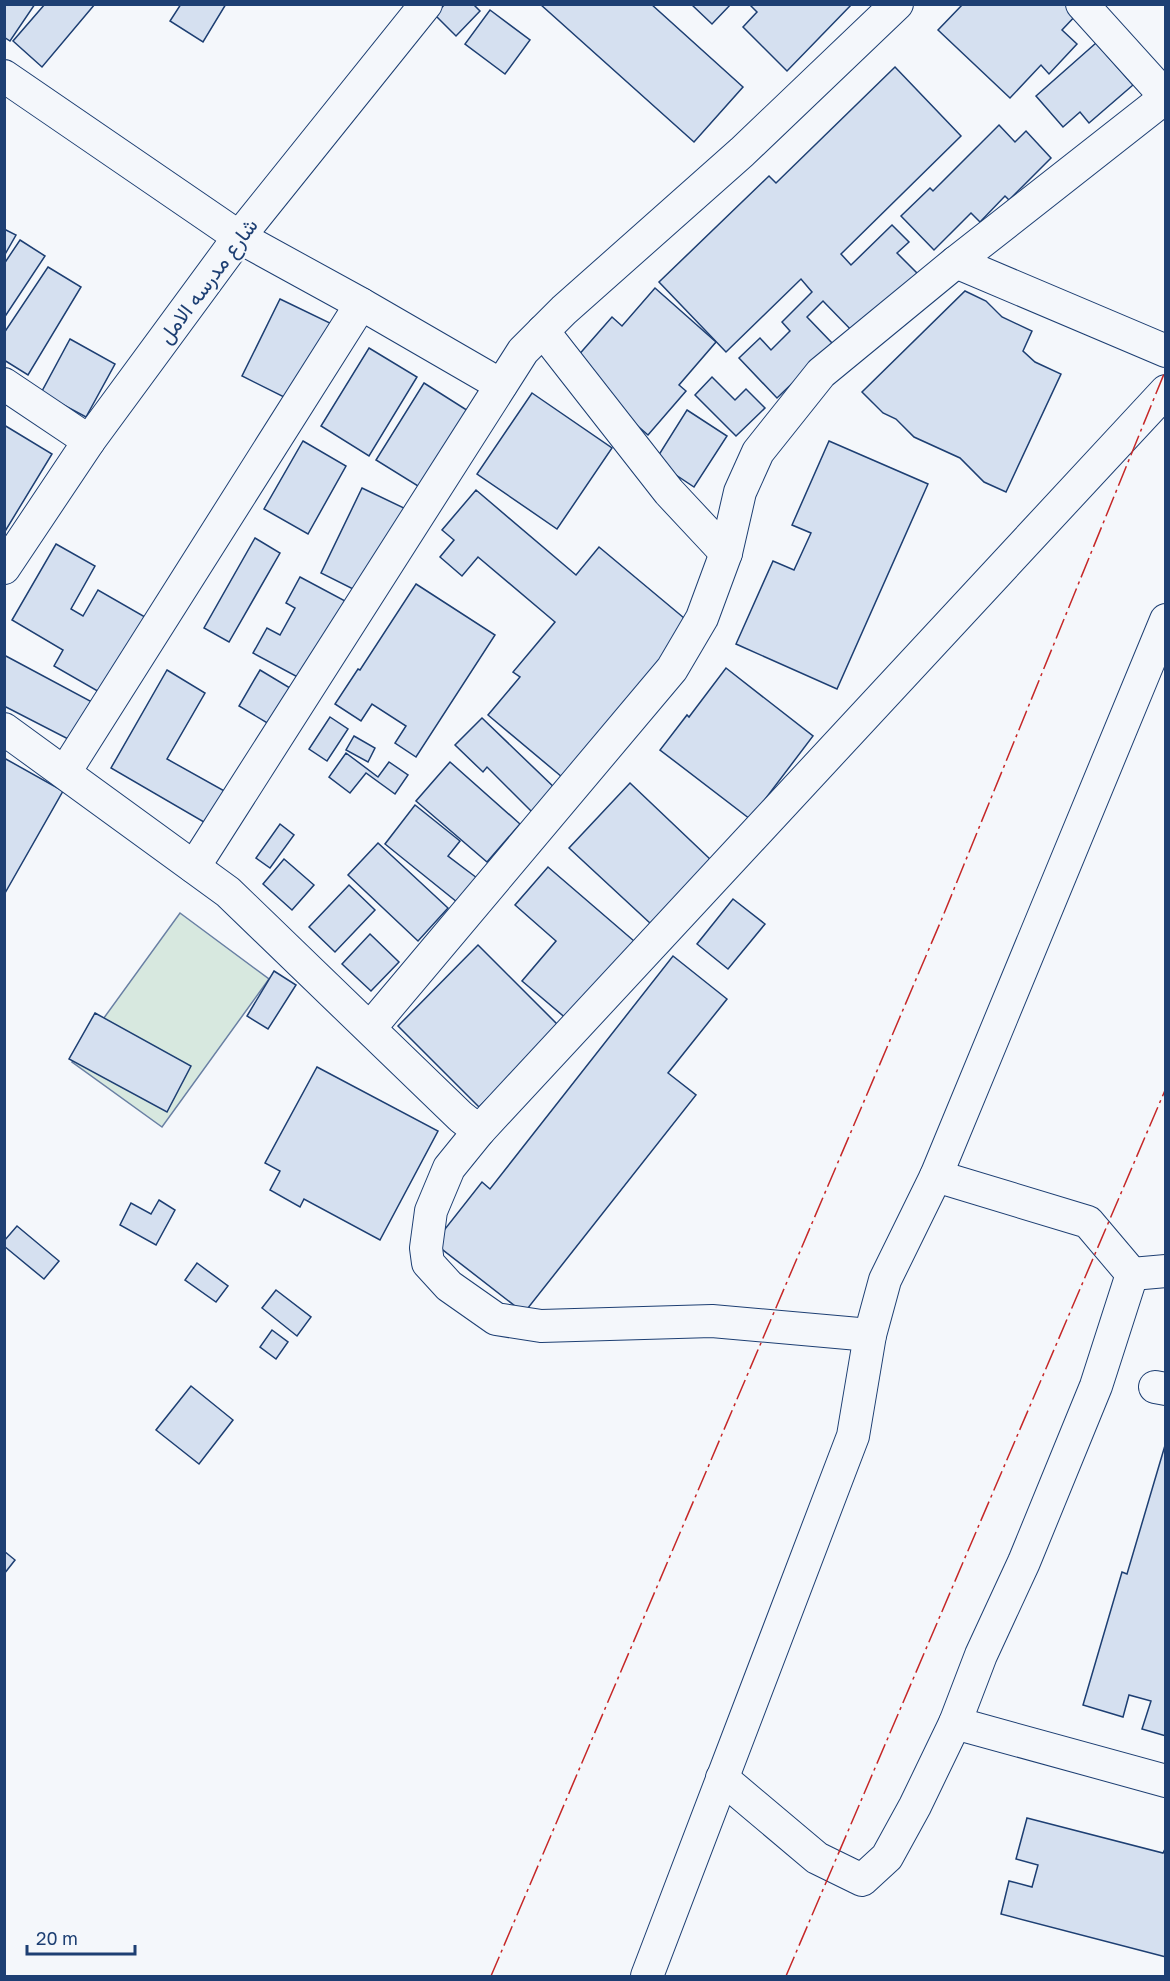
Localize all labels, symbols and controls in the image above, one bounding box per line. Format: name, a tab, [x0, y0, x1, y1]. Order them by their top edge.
street label: شارع مدرسه الامل	[152, 213, 264, 349]
scale bar	[27, 1918, 135, 1956]
text: 20 m	[36, 1927, 78, 1949]

